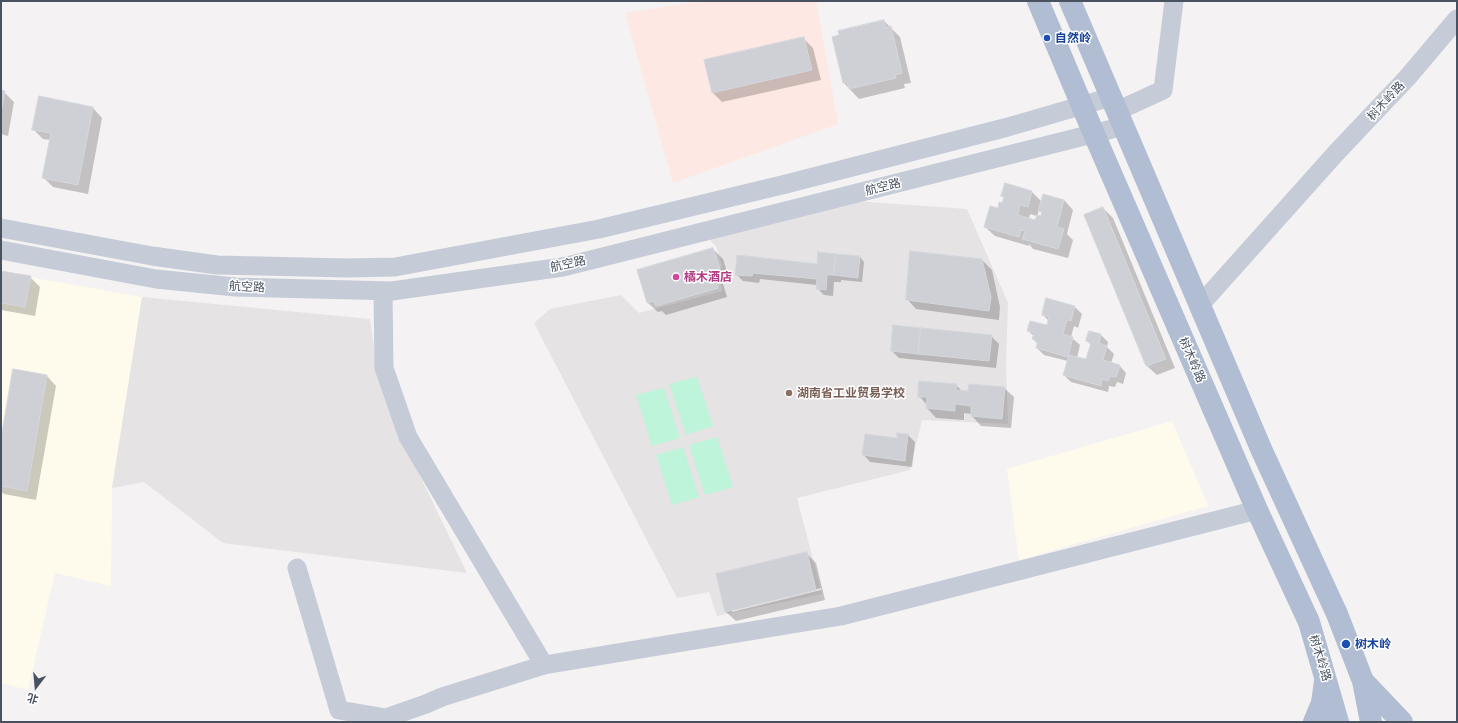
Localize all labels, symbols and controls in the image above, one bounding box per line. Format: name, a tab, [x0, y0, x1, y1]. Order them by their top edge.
place label: 自然岭	[1055, 31, 1091, 45]
marker: 自然岭	[1042, 33, 1052, 43]
street label: 树木岭路	[1364, 79, 1408, 123]
street label: 航空路	[864, 176, 902, 198]
street label: 航空路	[549, 253, 587, 275]
place label: 橘木酒店	[684, 270, 732, 284]
marker: 橘木酒店	[671, 272, 681, 282]
street label: 航空路	[229, 279, 265, 295]
street label: 树木岭路	[1176, 335, 1208, 385]
place label: 湖南省工业贸易学校	[797, 386, 905, 400]
marker: 湖南省工业贸易学校	[784, 388, 794, 398]
street label: 树木岭路	[1306, 633, 1334, 683]
place label: 树木岭	[1355, 637, 1391, 651]
marker: 树木岭	[1340, 638, 1352, 650]
north arrow	[16, 667, 56, 707]
text: 北	[26, 691, 40, 706]

